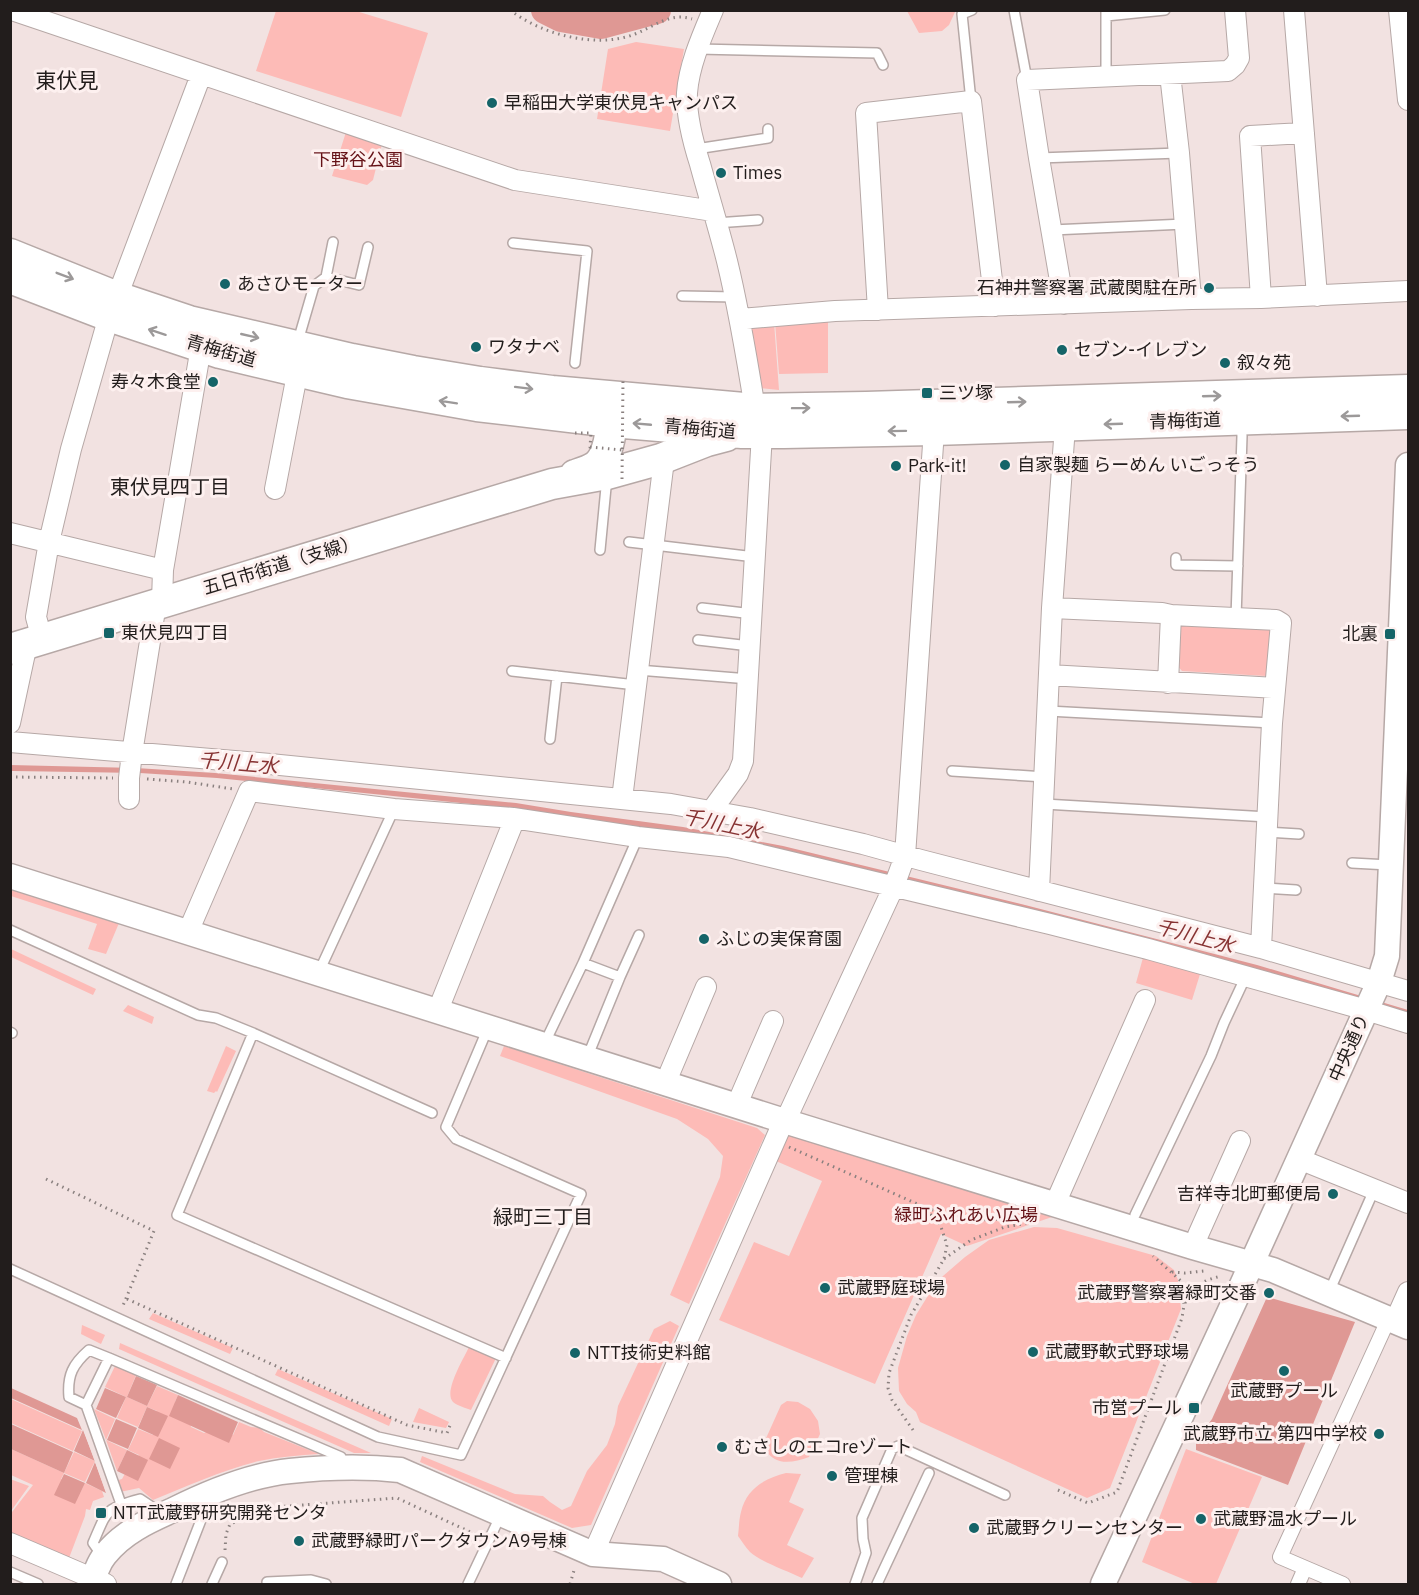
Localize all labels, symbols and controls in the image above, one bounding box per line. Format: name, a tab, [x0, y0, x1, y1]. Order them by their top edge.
district label: 東伏見	[36, 66, 99, 94]
place label: 早稲田大学東伏見キャンパス	[504, 91, 738, 114]
marker: 早稲田大学東伏見キャンパス	[485, 96, 499, 110]
park label: 下野谷公園	[313, 148, 403, 171]
place label: Times	[733, 161, 782, 184]
marker: Times	[714, 166, 728, 180]
one-way arrow	[55, 271, 74, 282]
place label: あさひモーター	[237, 272, 363, 295]
place label: 石神井警察署 武蔵関駐在所	[977, 276, 1197, 299]
marker: あさひモーター	[218, 277, 232, 291]
marker: 石神井警察署 武蔵関駐在所	[1202, 281, 1216, 295]
one-way arrow	[148, 326, 167, 337]
street label: 青梅街道	[183, 330, 259, 371]
one-way arrow	[240, 330, 259, 342]
place label: ワタナベ	[488, 335, 560, 358]
place label: セブン-イレブン	[1074, 338, 1207, 361]
marker: ワタナベ	[469, 340, 483, 354]
marker: セブン-イレブン	[1055, 343, 1069, 357]
place label: 叙々苑	[1237, 351, 1291, 374]
marker: 叙々苑	[1218, 356, 1232, 370]
place label: 寿々木食堂	[111, 370, 201, 393]
marker: 寿々木食堂	[206, 375, 220, 389]
place label: 三ツ塚	[939, 381, 993, 404]
one-way arrow	[514, 383, 533, 394]
marker: 三ツ塚	[920, 386, 934, 400]
one-way arrow	[1201, 390, 1221, 402]
one-way arrow	[439, 396, 458, 407]
one-way arrow	[1006, 397, 1026, 408]
one-way arrow	[790, 403, 810, 414]
street label: 青梅街道	[1149, 408, 1221, 433]
one-way arrow	[1341, 410, 1361, 422]
street label: 青梅街道	[663, 414, 737, 443]
one-way arrow	[1104, 418, 1124, 430]
one-way arrow	[632, 419, 652, 430]
one-way arrow	[888, 425, 908, 436]
place label: 自家製麺 らーめん いごっそう	[1017, 453, 1260, 476]
place label: Park-it!	[908, 454, 967, 477]
marker: 自家製麺 らーめん いごっそう	[998, 458, 1012, 472]
marker: Park-it!	[889, 459, 903, 473]
district label: 東伏見四丁目	[110, 473, 230, 500]
street label: 五日市街道（支線）	[200, 530, 362, 599]
place label: 東伏見四丁目	[121, 621, 229, 644]
place label: 北裏	[1342, 622, 1378, 645]
marker: 東伏見四丁目	[102, 626, 116, 640]
marker: 北裏	[1383, 627, 1397, 641]
water label: 千川上水	[197, 746, 281, 780]
water label: 千川上水	[680, 802, 766, 845]
water label: 千川上水	[1153, 912, 1239, 959]
place label: ふじの実保育園	[716, 927, 842, 950]
marker: ふじの実保育園	[697, 932, 711, 946]
street label: 中央通り	[1323, 1010, 1374, 1085]
place label: 吉祥寺北町郵便局	[1177, 1182, 1321, 1205]
marker: 吉祥寺北町郵便局	[1326, 1187, 1340, 1201]
district label: 緑町三丁目	[493, 1203, 593, 1230]
park label: 緑町ふれあい広場	[894, 1203, 1038, 1226]
place label: 武蔵野庭球場	[837, 1276, 945, 1299]
marker: 武蔵野庭球場	[818, 1281, 832, 1295]
place label: 武蔵野警察署緑町交番	[1077, 1281, 1257, 1304]
marker: 武蔵野警察署緑町交番	[1262, 1286, 1276, 1300]
place label: 武蔵野軟式野球場	[1045, 1340, 1189, 1363]
place label: NTT技術史料館	[587, 1341, 711, 1364]
marker: 武蔵野軟式野球場	[1026, 1345, 1040, 1359]
marker: NTT技術史料館	[568, 1346, 582, 1360]
marker: 武蔵野プール	[1277, 1364, 1291, 1378]
place label: 武蔵野プール	[1230, 1379, 1338, 1402]
place label: 市営プール	[1092, 1396, 1182, 1419]
marker: 市営プール	[1187, 1401, 1201, 1415]
place label: 武蔵野市立 第四中学校	[1183, 1422, 1367, 1445]
marker: 武蔵野市立 第四中学校	[1372, 1427, 1386, 1441]
place label: むさしのエコreゾート	[734, 1435, 912, 1458]
marker: むさしのエコreゾート	[715, 1440, 729, 1454]
place label: 管理棟	[844, 1464, 898, 1487]
marker: 管理棟	[825, 1469, 839, 1483]
place label: NTT武蔵野研究開発センタ	[113, 1501, 327, 1524]
marker: NTT武蔵野研究開発センタ	[94, 1506, 108, 1520]
place label: 武蔵野温水プール	[1213, 1507, 1357, 1530]
marker: 武蔵野温水プール	[1194, 1512, 1208, 1526]
place label: 武蔵野クリーンセンター	[986, 1516, 1183, 1539]
marker: 武蔵野クリーンセンター	[967, 1521, 981, 1535]
place label: 武蔵野緑町パークタウンA9号棟	[311, 1529, 567, 1552]
marker: 武蔵野緑町パークタウンA9号棟	[292, 1534, 306, 1548]

